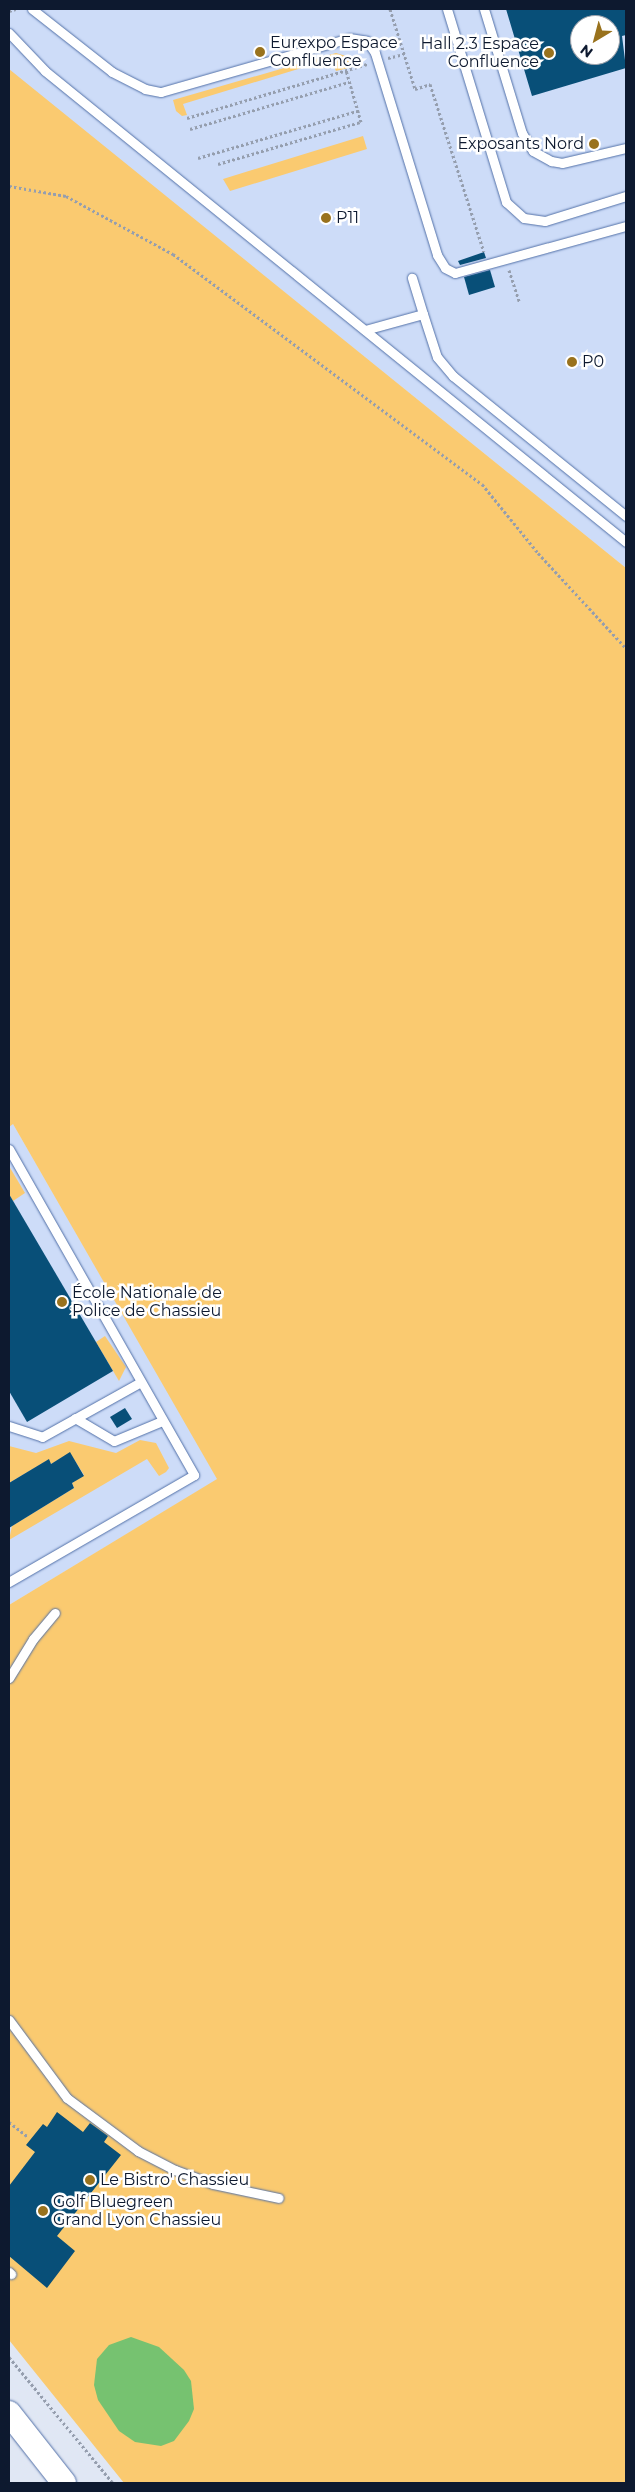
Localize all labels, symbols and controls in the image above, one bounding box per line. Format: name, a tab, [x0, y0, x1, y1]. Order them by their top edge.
north arrow	[570, 15, 620, 65]
place label: Eurexpo Espace Confluence	[270, 33, 398, 71]
place label: Hall 2.3 Espace Confluence	[421, 34, 539, 72]
text: N	[577, 41, 597, 62]
marker: Eurexpo Espace Confluence	[254, 46, 266, 58]
marker: Hall 2.3 Espace Confluence	[543, 47, 555, 59]
place label: Exposants Nord	[457, 134, 584, 154]
marker: Exposants Nord	[588, 138, 600, 150]
place label: P11	[336, 208, 359, 228]
marker: P11	[320, 212, 332, 224]
place label: P0	[582, 352, 604, 372]
marker: P0	[566, 356, 578, 368]
place label: École Nationale de Police de Chassieu	[72, 1283, 222, 1321]
marker: École Nationale de Police de Chassieu	[56, 1296, 68, 1308]
place label: Le Bistro' Chassieu	[100, 2170, 249, 2190]
marker: Le Bistro' Chassieu	[84, 2174, 96, 2186]
place label: Golf Bluegreen Grand Lyon Chassieu	[53, 2192, 221, 2230]
marker: Golf Bluegreen Grand Lyon Chassieu	[37, 2205, 49, 2217]

